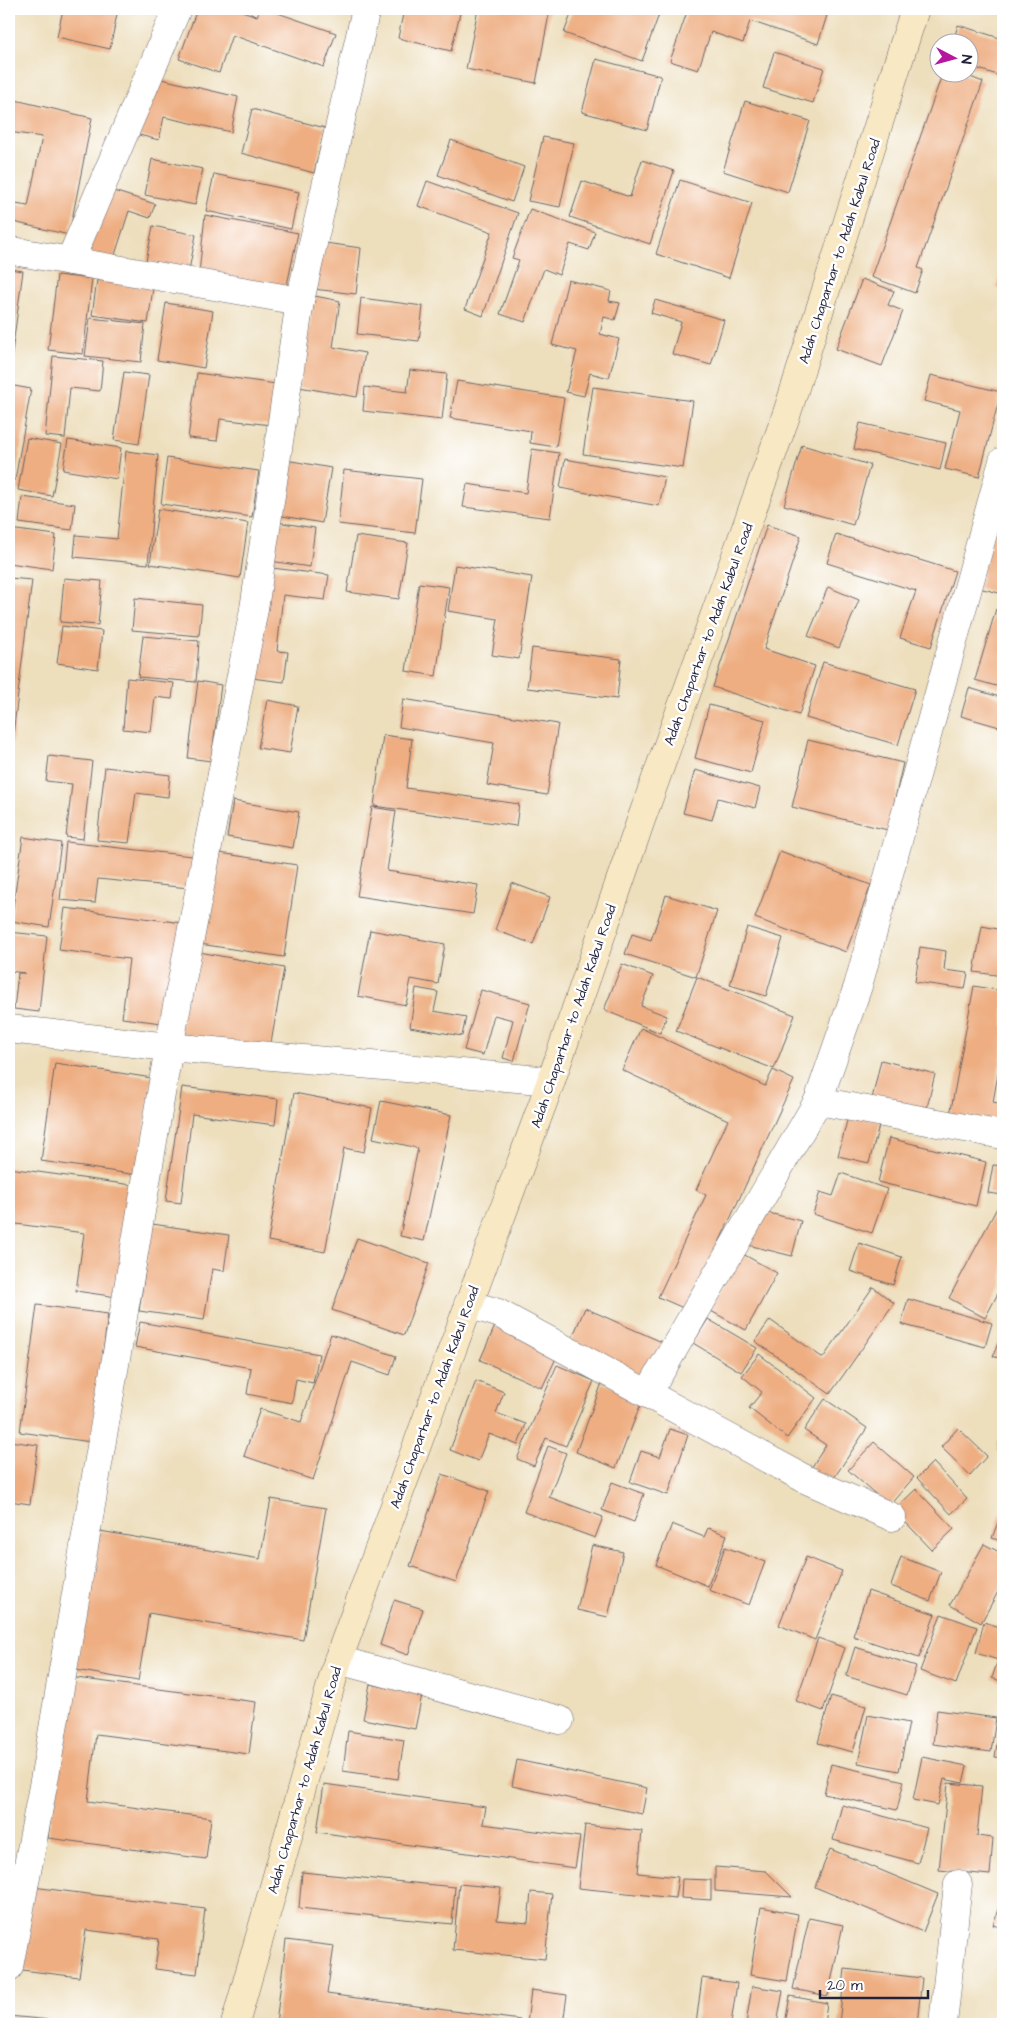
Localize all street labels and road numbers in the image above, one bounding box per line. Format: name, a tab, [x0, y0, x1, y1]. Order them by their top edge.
street label: Adah Chaparhar to Adah Kabul Road	[794, 136, 886, 366]
street label: Adah Chaparhar to Adah Kabul Road	[659, 520, 759, 748]
street label: Adah Chaparhar to Adah Kabul Road	[526, 902, 622, 1131]
street label: Adah Chaparhar to Adah Kabul Road	[385, 1283, 485, 1511]
street label: Adah Chaparhar to Adah Kabul Road	[263, 1664, 347, 1896]

